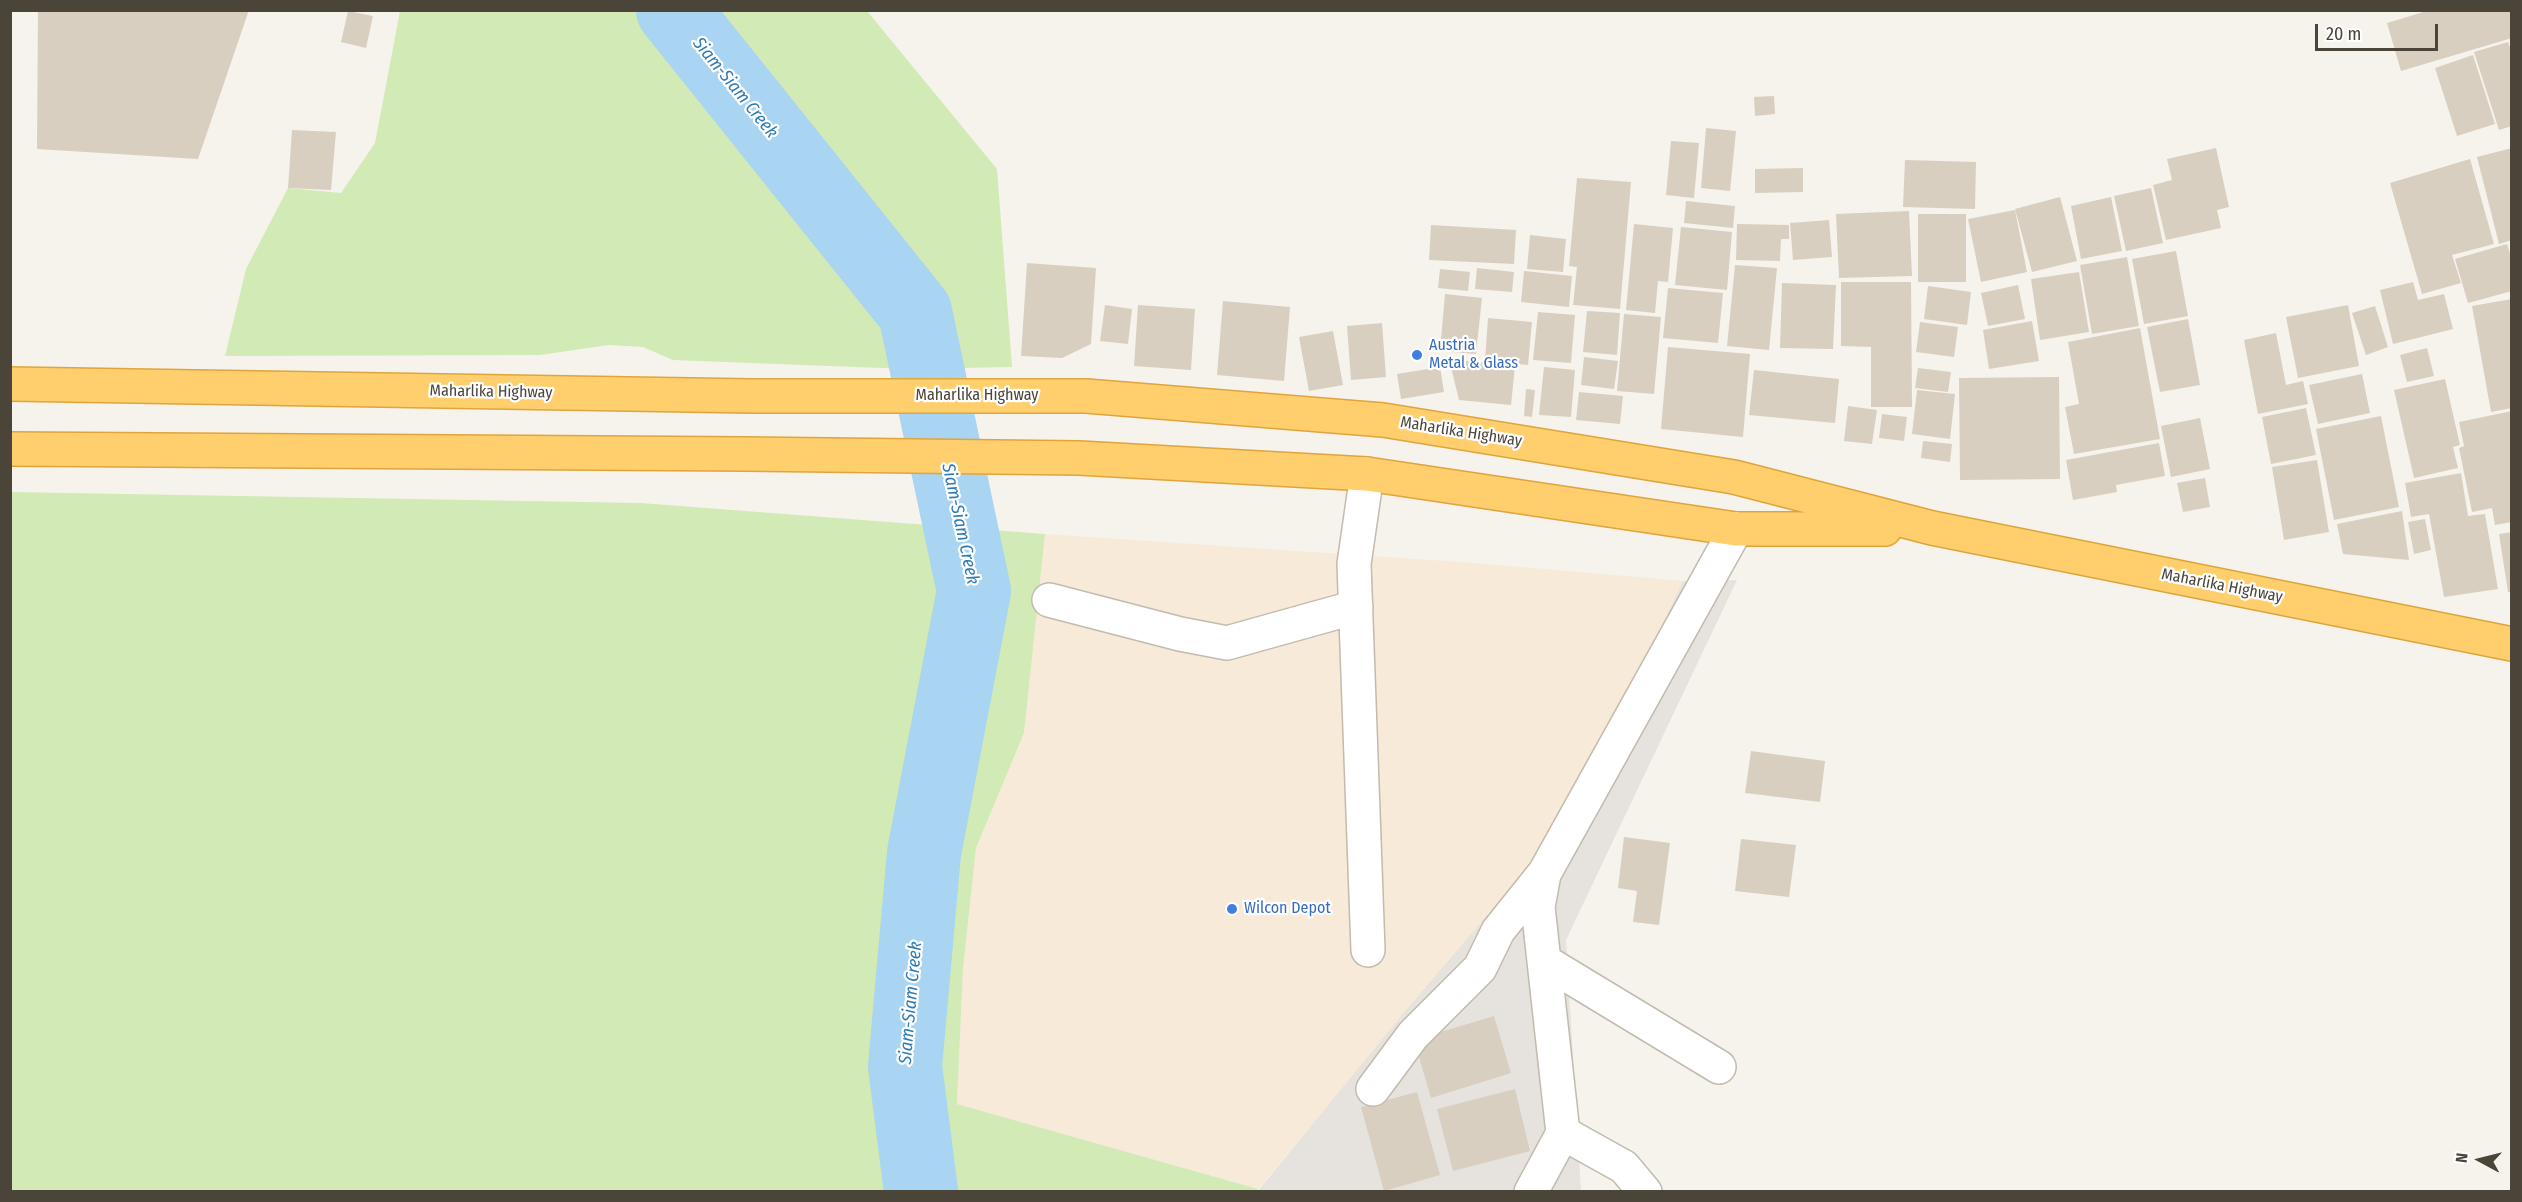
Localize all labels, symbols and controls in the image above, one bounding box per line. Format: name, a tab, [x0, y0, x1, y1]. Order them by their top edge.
scale bar	[2318, 12, 2441, 50]
text: 20 m	[2326, 23, 2361, 45]
water label: Siam-Siam Creek	[688, 33, 782, 143]
place label: Austria Metal & Glass	[1429, 336, 1518, 374]
marker: Austria Metal & Glass	[1410, 348, 1424, 362]
street label: Maharlika Highway	[429, 381, 553, 403]
street label: Maharlika Highway	[916, 386, 1038, 406]
street label: Maharlika Highway	[1399, 413, 1523, 451]
water label: Siam-Siam Creek	[937, 461, 983, 587]
street label: Maharlika Highway	[2160, 565, 2284, 607]
place label: Wilcon Depot	[1244, 899, 1331, 919]
marker: Wilcon Depot	[1225, 902, 1239, 916]
water label: Siam-Siam Creek	[895, 941, 927, 1065]
north arrow	[2450, 1130, 2510, 1190]
text: N	[2452, 1152, 2472, 1164]

